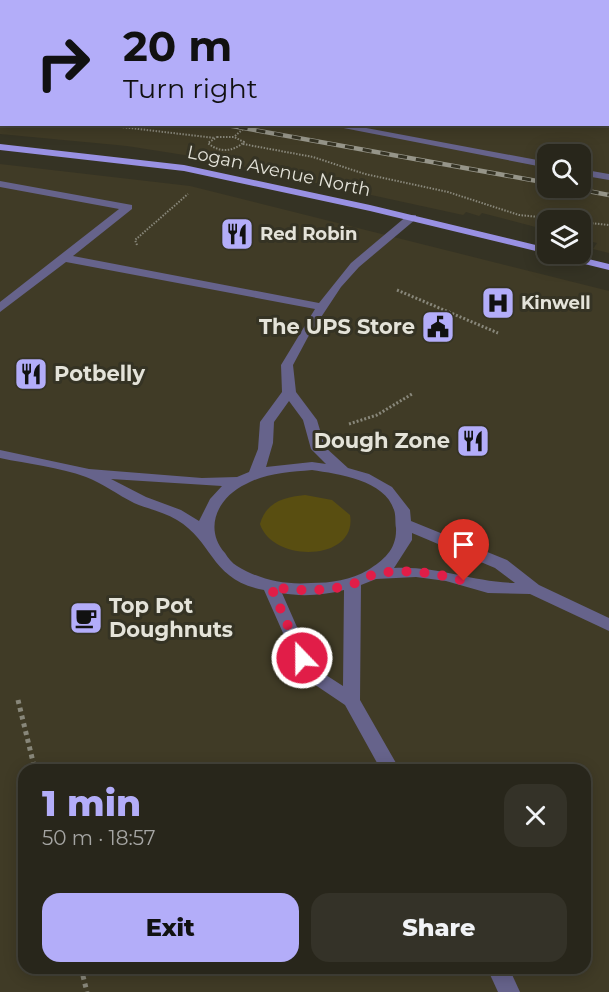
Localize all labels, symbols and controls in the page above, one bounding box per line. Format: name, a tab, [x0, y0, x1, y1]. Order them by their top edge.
text: 20 m	[123, 20, 232, 72]
icon: right	[24, 24, 102, 102]
text: Turn right	[123, 72, 258, 105]
street label: Logan Avenue North	[185, 141, 373, 201]
map controls	[537, 144, 591, 264]
button: search	[537, 144, 591, 198]
button: layers	[537, 210, 591, 264]
restaurant icon: Red Robin	[219, 216, 255, 252]
place label: Red Robin	[260, 223, 357, 245]
hospital icon: Kinwell	[480, 285, 516, 321]
place label: Kinwell	[521, 292, 591, 314]
public building icon: The UPS Store	[420, 309, 456, 345]
place label: The UPS Store	[259, 314, 415, 339]
restaurant icon: Potbelly	[13, 356, 49, 392]
place label: Potbelly	[54, 361, 145, 386]
restaurant icon: Dough Zone	[455, 423, 491, 459]
place label: Dough Zone	[314, 428, 450, 453]
pin	[438, 519, 489, 581]
icon: arrive	[447, 528, 480, 561]
place label: Top Pot Doughnuts	[109, 593, 233, 642]
cafe icon: Top Pot Doughnuts	[68, 600, 104, 636]
position arrow	[270, 626, 334, 690]
text: 1 min	[42, 781, 141, 825]
button: close	[504, 784, 567, 847]
text: 50 m · 18:57	[42, 826, 156, 850]
button: Exit	[42, 893, 299, 962]
button: Share	[311, 893, 567, 962]

